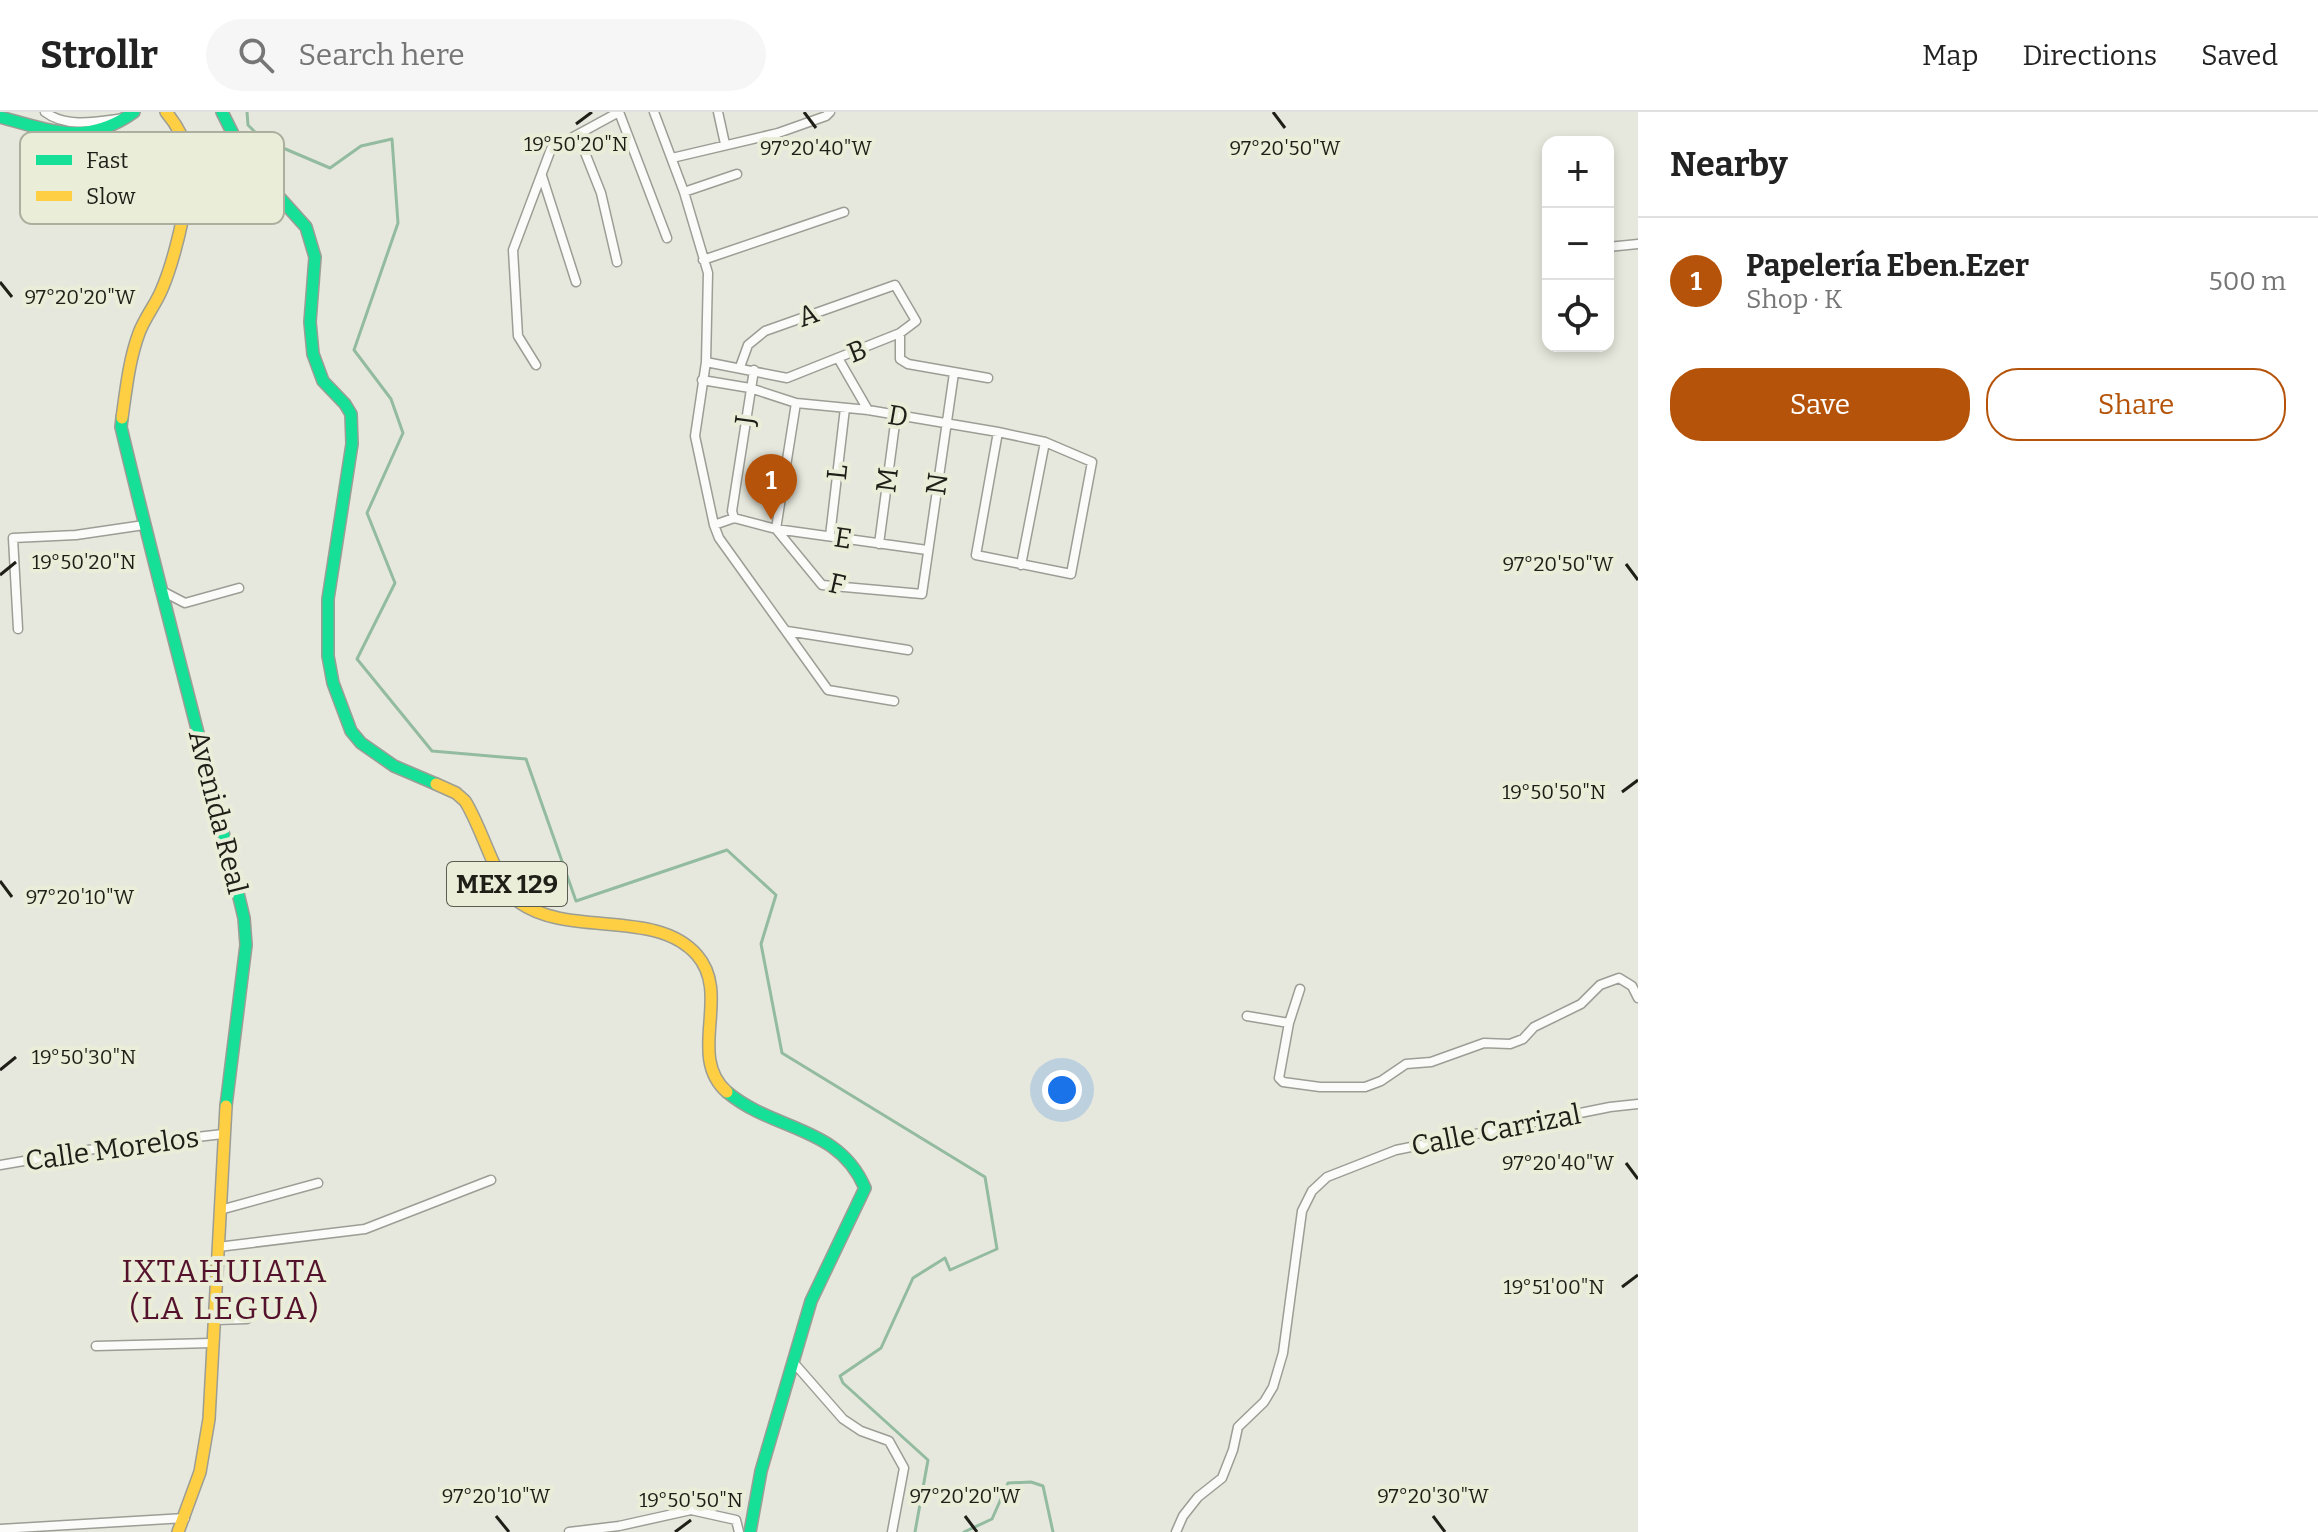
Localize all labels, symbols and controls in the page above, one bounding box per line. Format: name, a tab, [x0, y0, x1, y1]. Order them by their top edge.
search box	[206, 19, 766, 91]
text: Strollr	[40, 32, 158, 78]
icon: search	[234, 33, 278, 77]
text: Search here	[298, 37, 465, 73]
text: Map	[1922, 39, 1978, 72]
text: Directions	[2022, 39, 2157, 72]
text: Saved	[2201, 39, 2278, 72]
legend	[20, 132, 284, 224]
text: 19°50'20"N	[524, 132, 628, 156]
text: 97°20'40"W	[760, 136, 873, 160]
text: 97°20'50"W	[1230, 136, 1341, 160]
map controls	[1542, 136, 1614, 352]
button: +	[1542, 136, 1614, 208]
text: Nearby	[1670, 144, 1788, 185]
text: Fast	[86, 147, 128, 174]
text: Slow	[86, 183, 136, 210]
button: −	[1542, 208, 1614, 280]
text: Papelería Eben.Ezer	[1746, 248, 2029, 284]
text: 1	[1690, 266, 1702, 297]
text: 500 m	[2209, 266, 2286, 297]
button: locate	[1542, 280, 1614, 352]
text: Shop · K	[1746, 284, 1843, 315]
text: 97°20'20"W	[24, 285, 136, 309]
street label: A	[793, 296, 823, 334]
street label: B	[842, 332, 872, 370]
button: Save	[1670, 368, 1970, 441]
button: Share	[1986, 368, 2286, 441]
street label: D	[885, 398, 911, 434]
street label: J	[728, 413, 762, 428]
pin: 1	[745, 454, 797, 520]
street label: L	[820, 463, 854, 481]
street label: M	[869, 466, 905, 494]
street label: N	[919, 471, 955, 497]
street label: E	[832, 520, 854, 556]
text: 19°50'20"N	[32, 550, 136, 574]
text: 97°20'50"W	[1503, 552, 1614, 576]
street label: F	[826, 566, 848, 602]
street label: Avenida Real	[182, 727, 254, 897]
text: 19°50'50"N	[1502, 780, 1606, 804]
road number: MEX 129	[447, 862, 567, 906]
text: 97°20'10"W	[26, 885, 135, 909]
text: 19°50'30"N	[32, 1045, 136, 1069]
your location	[1042, 1070, 1082, 1110]
street label: Calle Carrizal	[1409, 1097, 1583, 1163]
street label: Calle Morelos	[23, 1120, 201, 1178]
text: 97°20'40"W	[1502, 1151, 1615, 1175]
district label: IXTAHUIATA (LA LEGUA)	[121, 1252, 329, 1327]
text: 19°51'00"N	[1504, 1275, 1605, 1299]
text: 97°20'10"W	[442, 1484, 551, 1508]
text: 97°20'20"W	[909, 1484, 1021, 1508]
text: 97°20'30"W	[1377, 1484, 1489, 1508]
text: 19°50'50"N	[639, 1488, 743, 1512]

